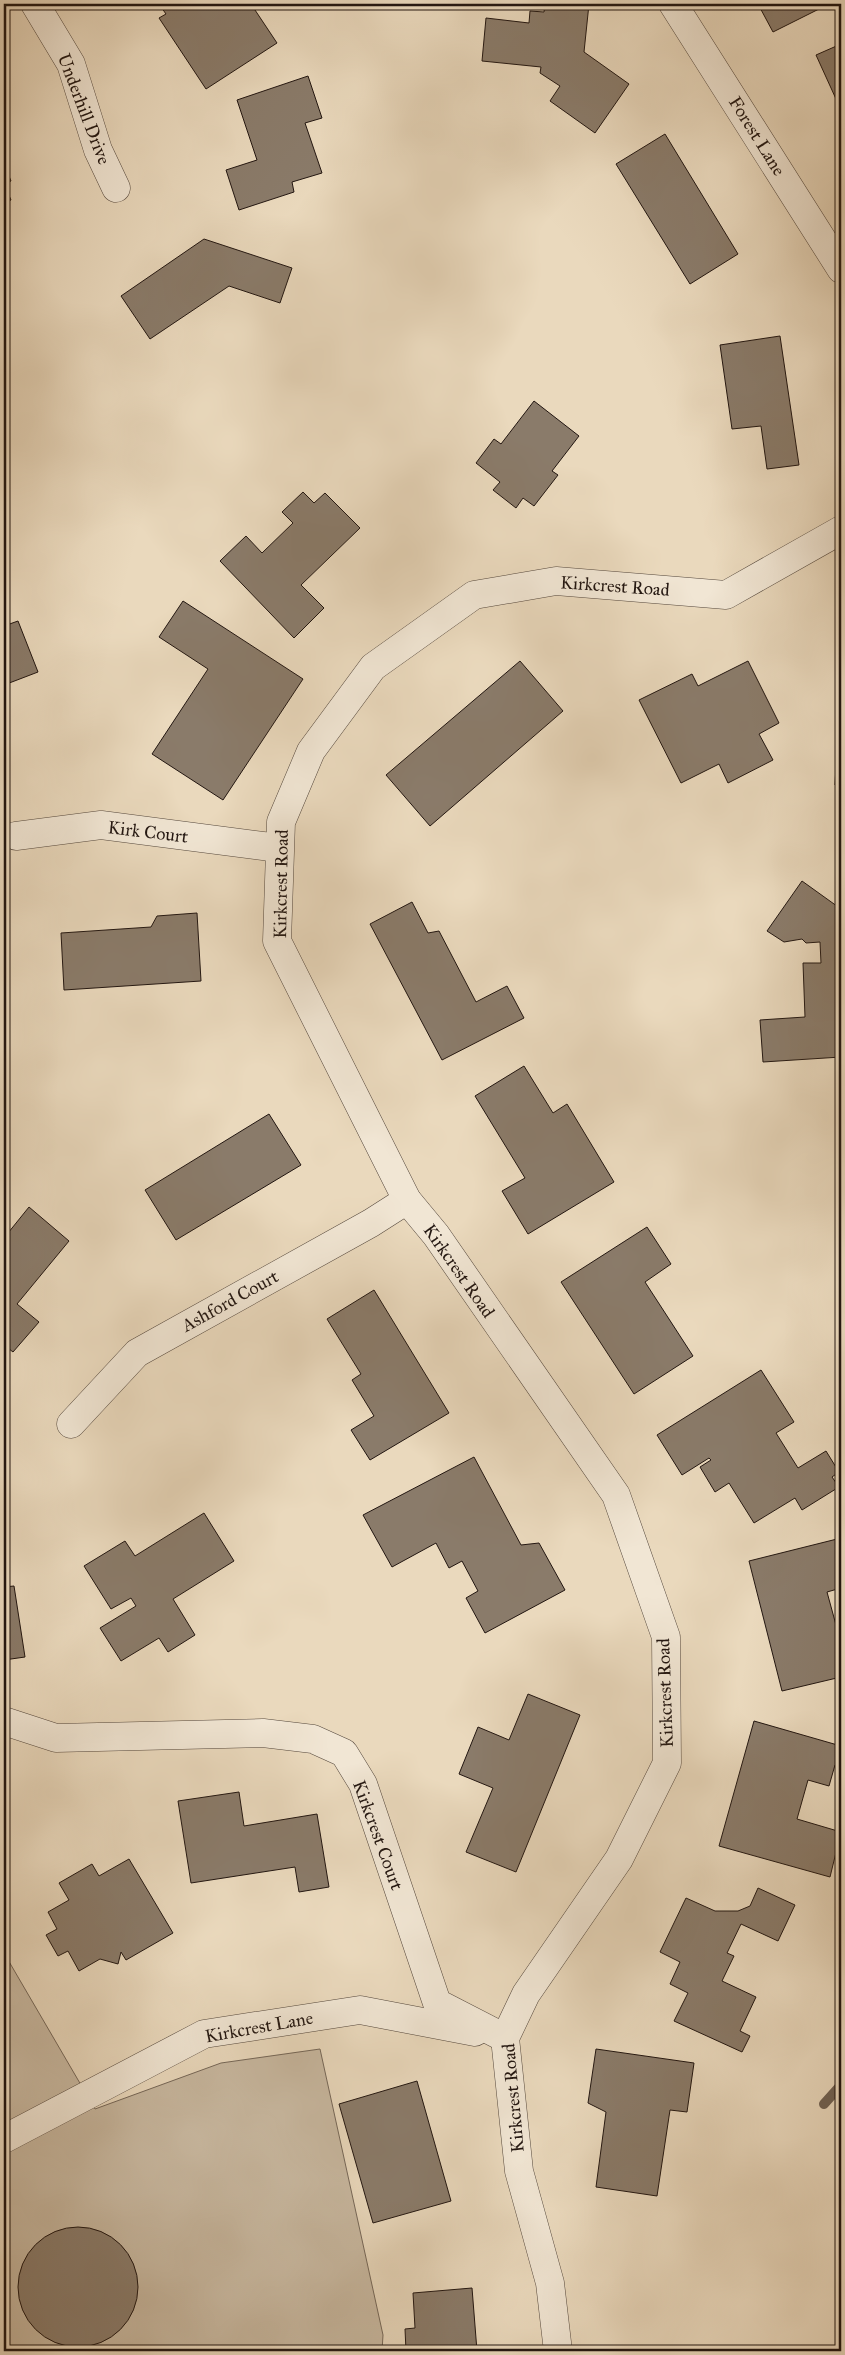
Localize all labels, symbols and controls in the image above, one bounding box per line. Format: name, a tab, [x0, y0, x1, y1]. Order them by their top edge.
street label: Underhill Drive	[53, 51, 115, 167]
street label: Forest Lane	[724, 92, 790, 180]
street label: Kirkcrest Road	[560, 571, 670, 601]
street label: Kirk Court	[107, 816, 190, 848]
street label: Kirkcrest Road	[269, 829, 293, 939]
street label: Kirkcrest Road	[419, 1220, 499, 1322]
street label: Ashford Court	[177, 1265, 283, 1337]
street label: Kirkcrest Road	[652, 1638, 678, 1748]
street label: Kirkcrest Court	[348, 1777, 408, 1894]
street label: Kirkcrest Lane	[203, 2007, 315, 2047]
street label: Kirkcrest Road	[497, 2043, 529, 2153]

